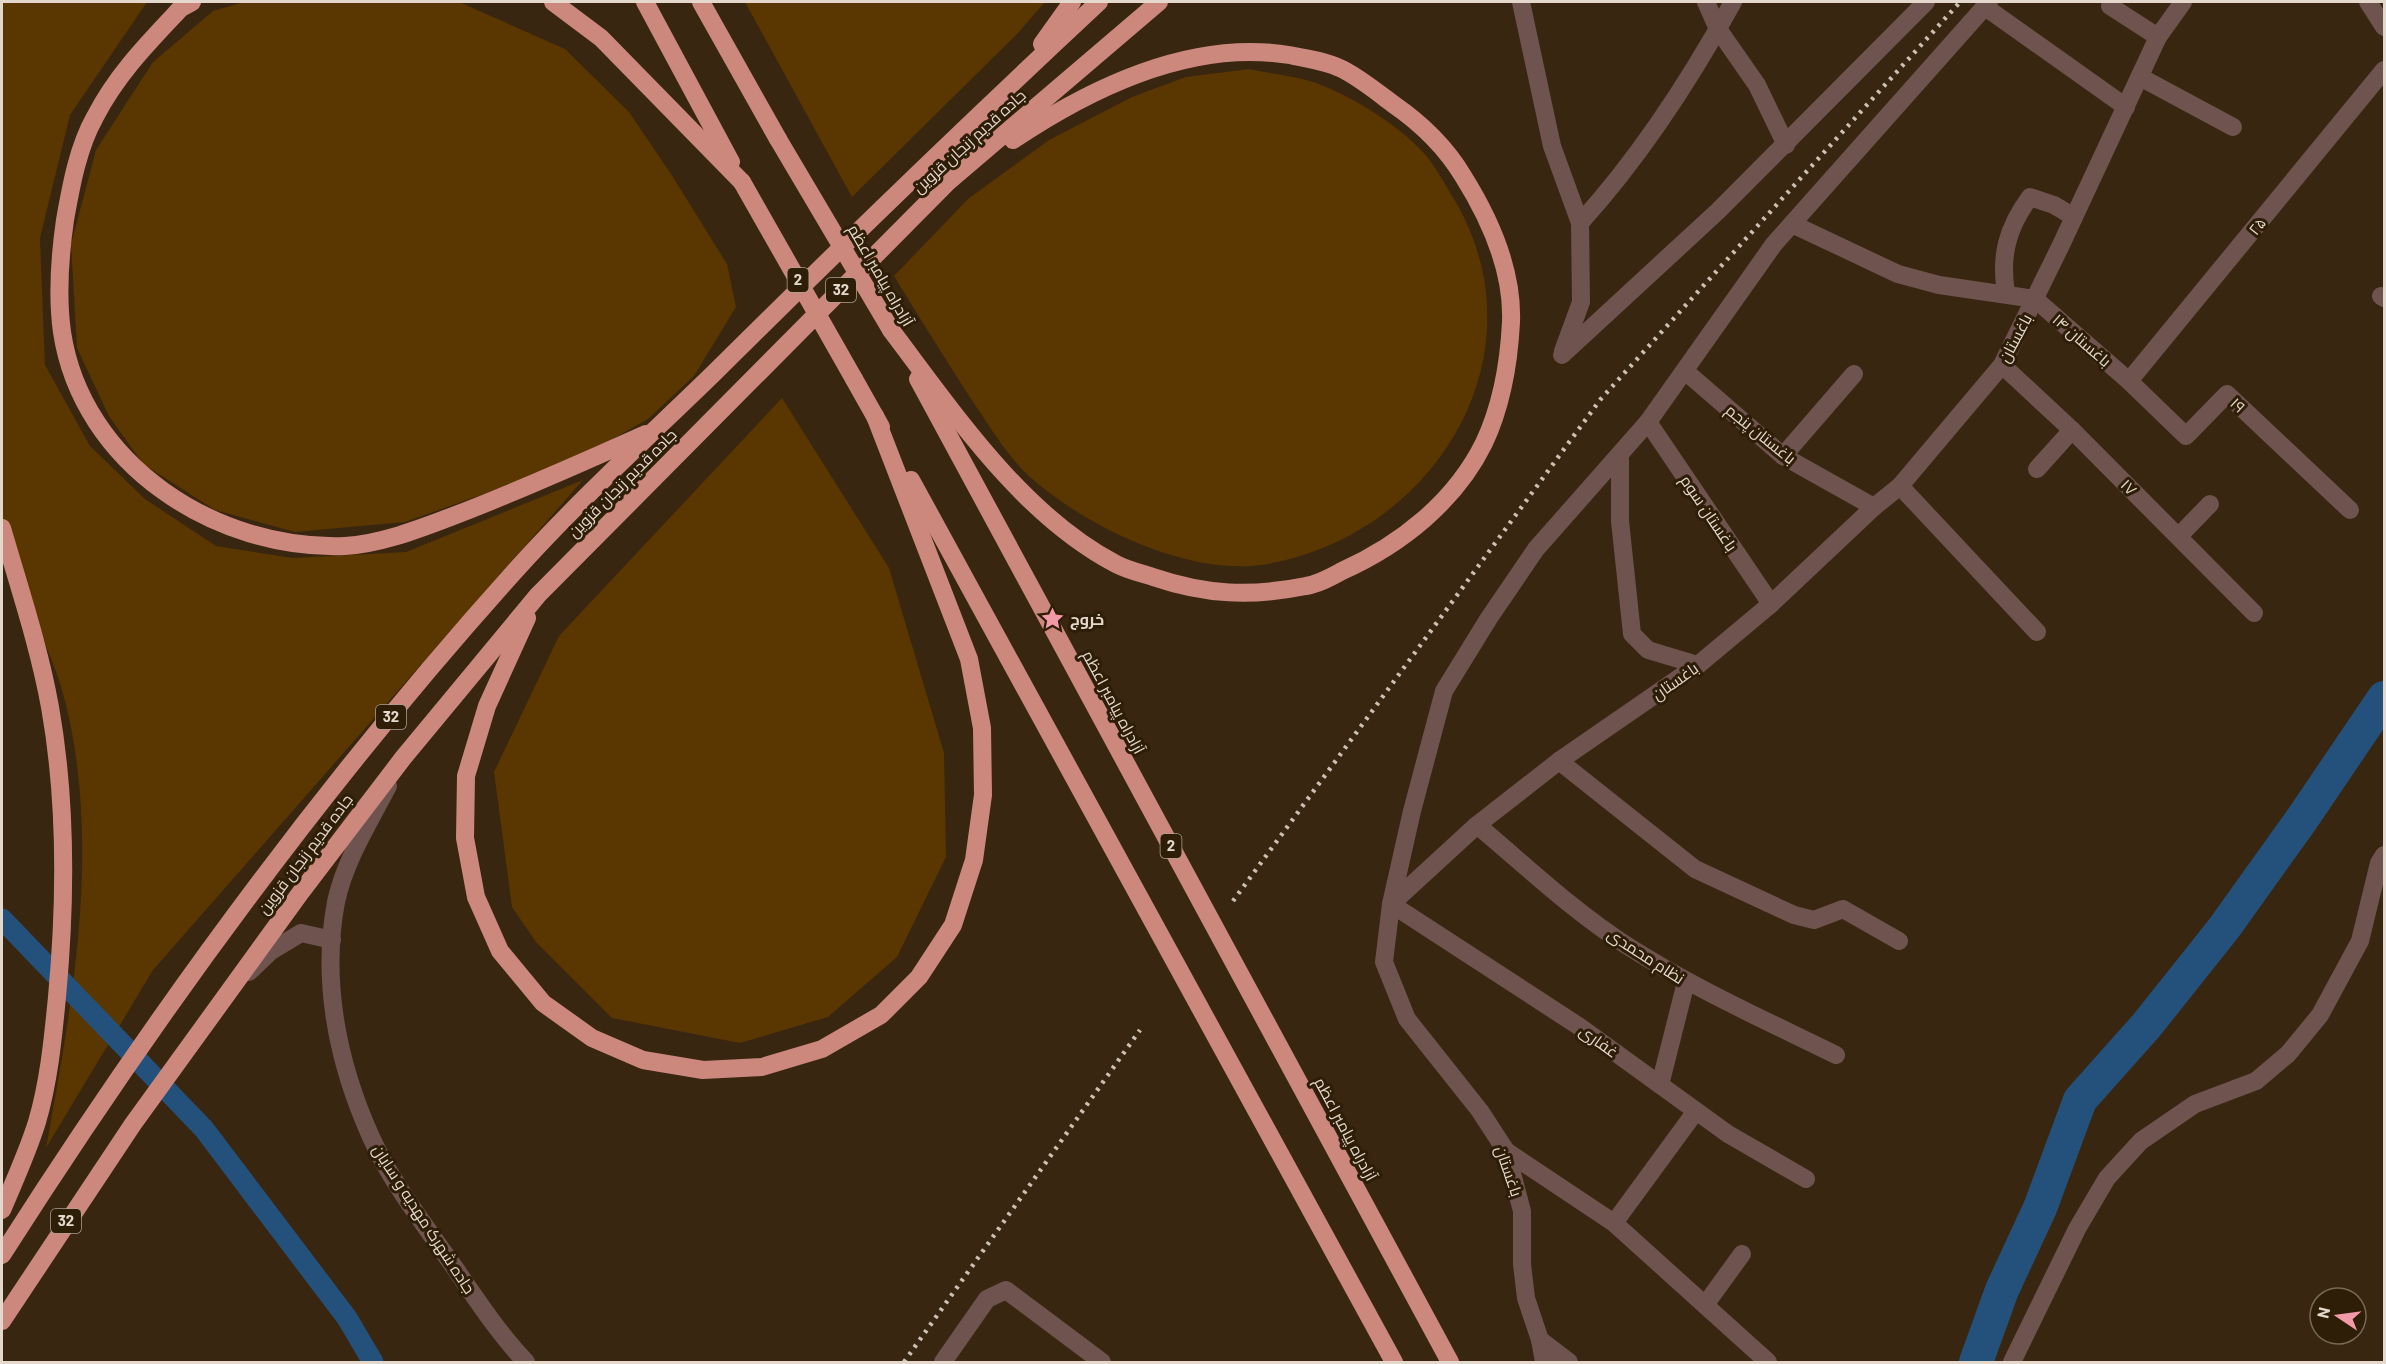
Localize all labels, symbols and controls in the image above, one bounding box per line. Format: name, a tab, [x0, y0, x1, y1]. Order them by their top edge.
street label: جاده قدیم زنجان قزوین	[908, 85, 1031, 199]
street label: ۲۵	[2244, 213, 2269, 238]
street label: آزادراه پیامبر اعظم	[842, 220, 919, 331]
road number: 2	[788, 268, 808, 292]
road number: 32	[826, 278, 856, 302]
street label: باغستان ۱۴	[2048, 309, 2115, 372]
street label: باغستان	[1994, 310, 2037, 366]
street label: ۱۹	[2227, 393, 2250, 416]
street label: باغستان پنجم	[1721, 400, 1800, 470]
street label: جاده قدیم زنجان قزوین	[563, 424, 682, 543]
street label: باغستان سوم	[1674, 471, 1742, 556]
street label: ۱۷	[2117, 475, 2141, 499]
place icon: خروج	[1039, 606, 1065, 632]
place label: خروج	[1070, 609, 1104, 630]
street label: آزادراه پیامبر اعظم	[1077, 647, 1150, 759]
street label: باغستان	[1648, 658, 1703, 705]
road number: 32	[376, 705, 406, 729]
street label: جاده قدیم زنجان قزوین	[253, 790, 358, 919]
road number: 2	[1160, 834, 1182, 858]
street label: نظام محمدی	[1603, 924, 1688, 990]
street label: غفاری	[1575, 1020, 1622, 1063]
street label: آزادراه پیامبر اعظم	[1309, 1074, 1382, 1186]
street label: جاده شهرک مهدیه و سایان	[367, 1141, 480, 1298]
street label: باغستان	[1490, 1143, 1527, 1199]
road number: 32	[51, 1209, 81, 1233]
north arrow	[2308, 1286, 2368, 1346]
text: N	[2312, 1305, 2333, 1320]

